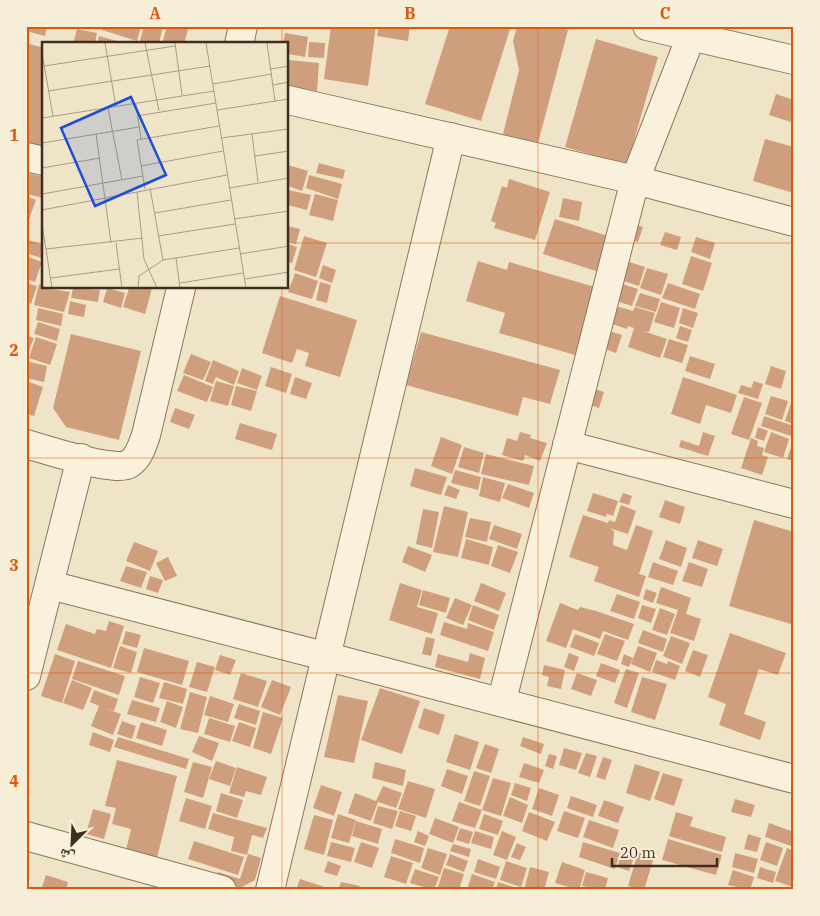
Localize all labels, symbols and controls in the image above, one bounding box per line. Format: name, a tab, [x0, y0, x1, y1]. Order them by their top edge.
text: A	[149, 3, 161, 23]
text: B	[404, 3, 416, 23]
text: C	[660, 3, 670, 23]
inset map	[42, 42, 289, 289]
text: 1	[9, 125, 19, 145]
text: 2	[9, 340, 19, 360]
text: 3	[9, 555, 19, 575]
text: 4	[9, 771, 19, 791]
north arrow	[48, 818, 98, 868]
scale bar	[612, 836, 718, 868]
text: 20 m	[620, 843, 656, 862]
text: ش	[56, 845, 77, 867]

